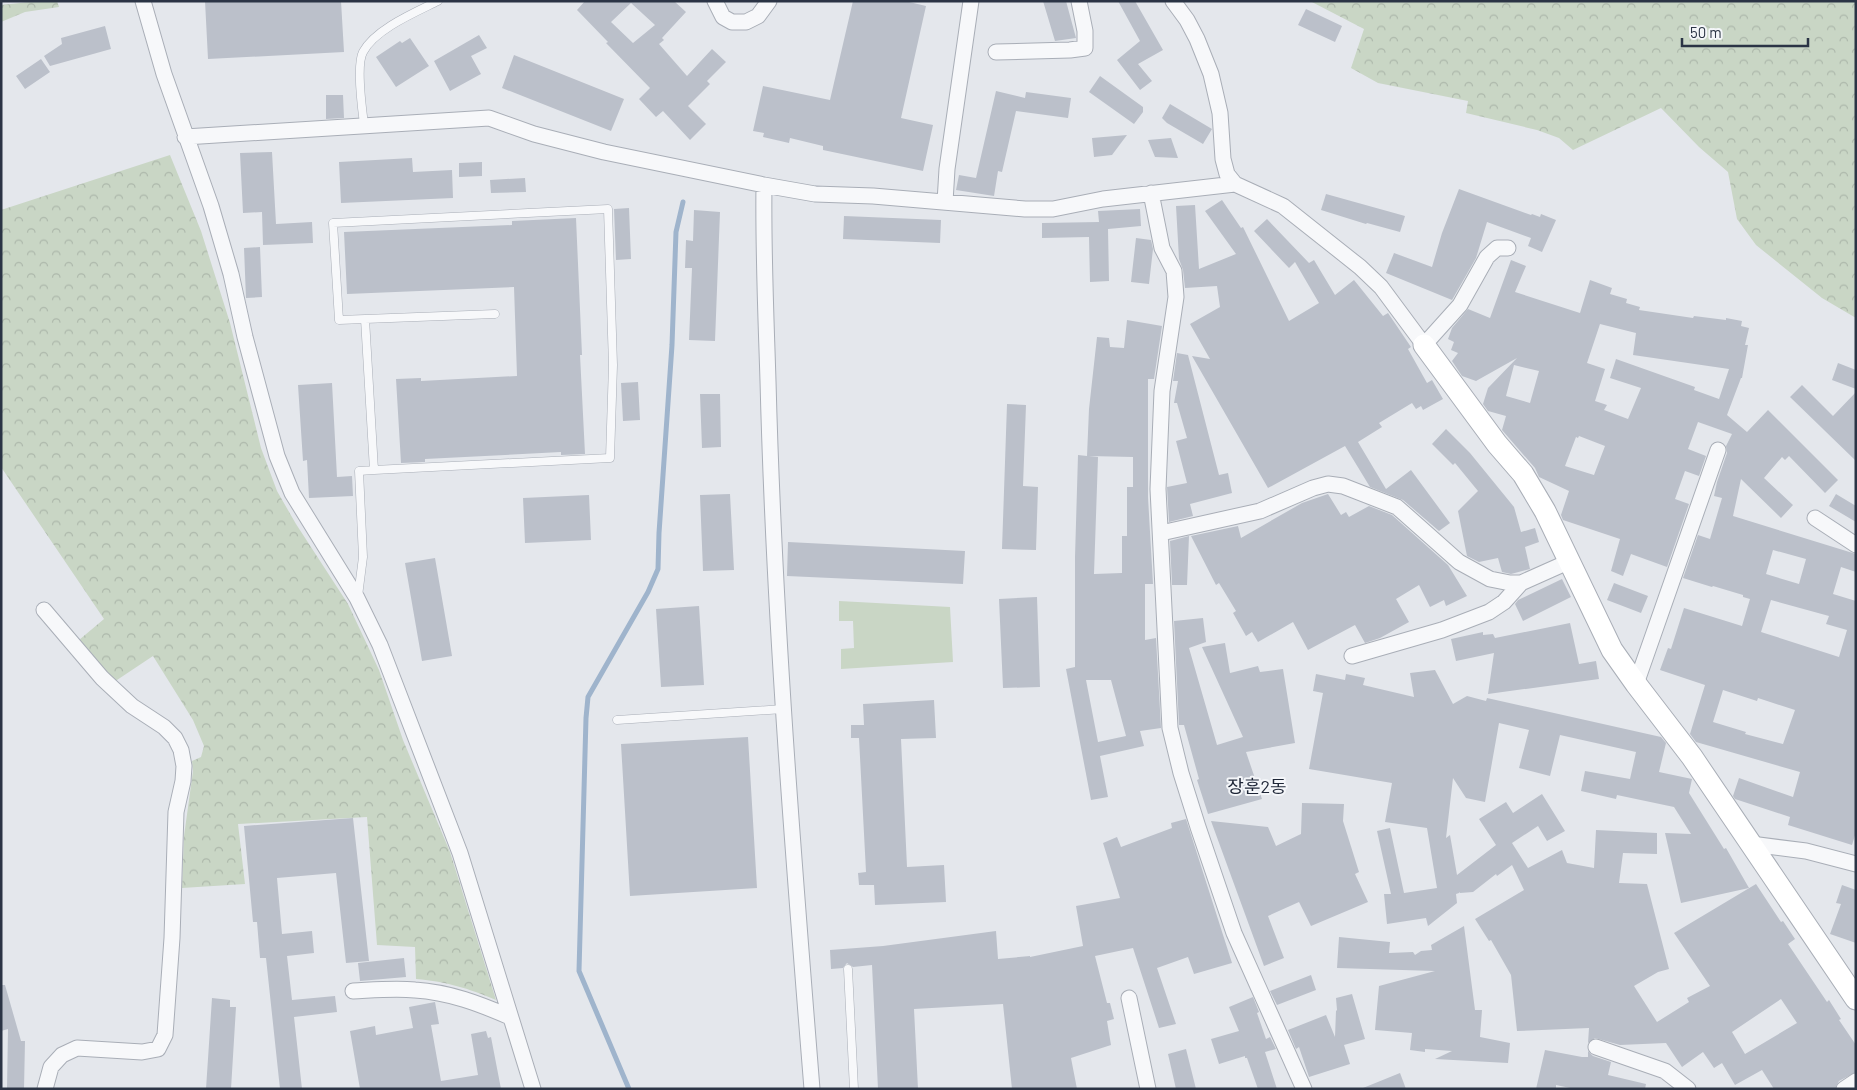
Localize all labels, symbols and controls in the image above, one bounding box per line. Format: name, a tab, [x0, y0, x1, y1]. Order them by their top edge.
scale bar	[1682, 15, 1808, 47]
text: 50 m	[1690, 23, 1722, 41]
district label: 장훈2동	[1227, 775, 1287, 797]

